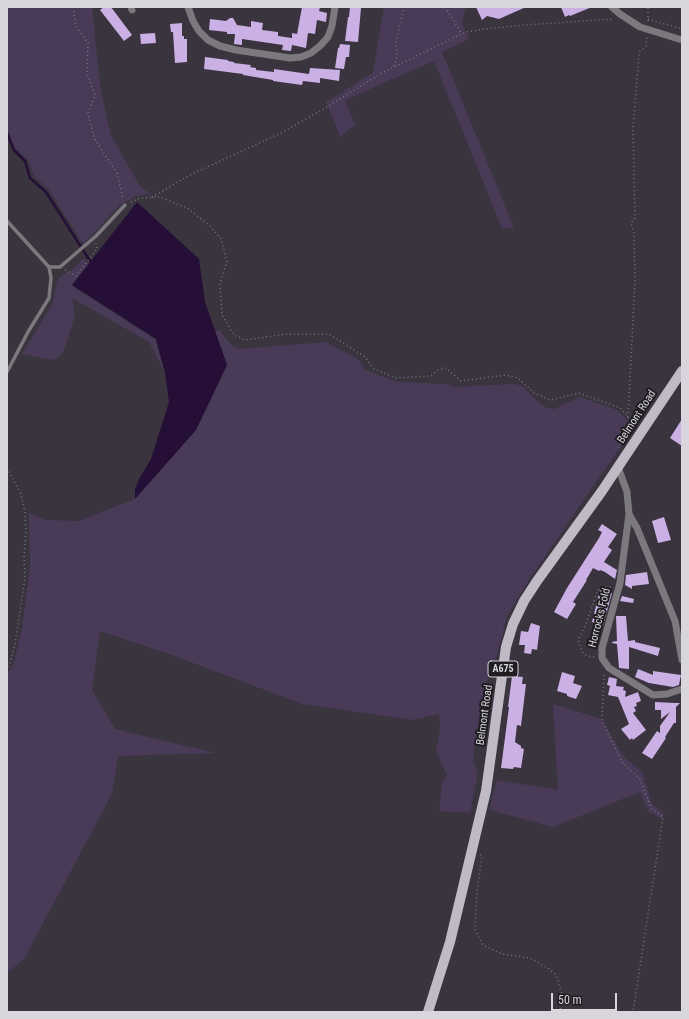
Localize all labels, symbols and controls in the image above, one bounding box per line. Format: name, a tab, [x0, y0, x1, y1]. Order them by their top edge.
street label: Belmont Road	[615, 388, 659, 446]
street label: Horrocks Fold	[586, 587, 614, 649]
road number: A675	[488, 661, 518, 677]
street label: Belmont Road	[474, 684, 496, 746]
scale bar	[553, 985, 619, 1011]
text: 50 m	[558, 993, 582, 1007]

